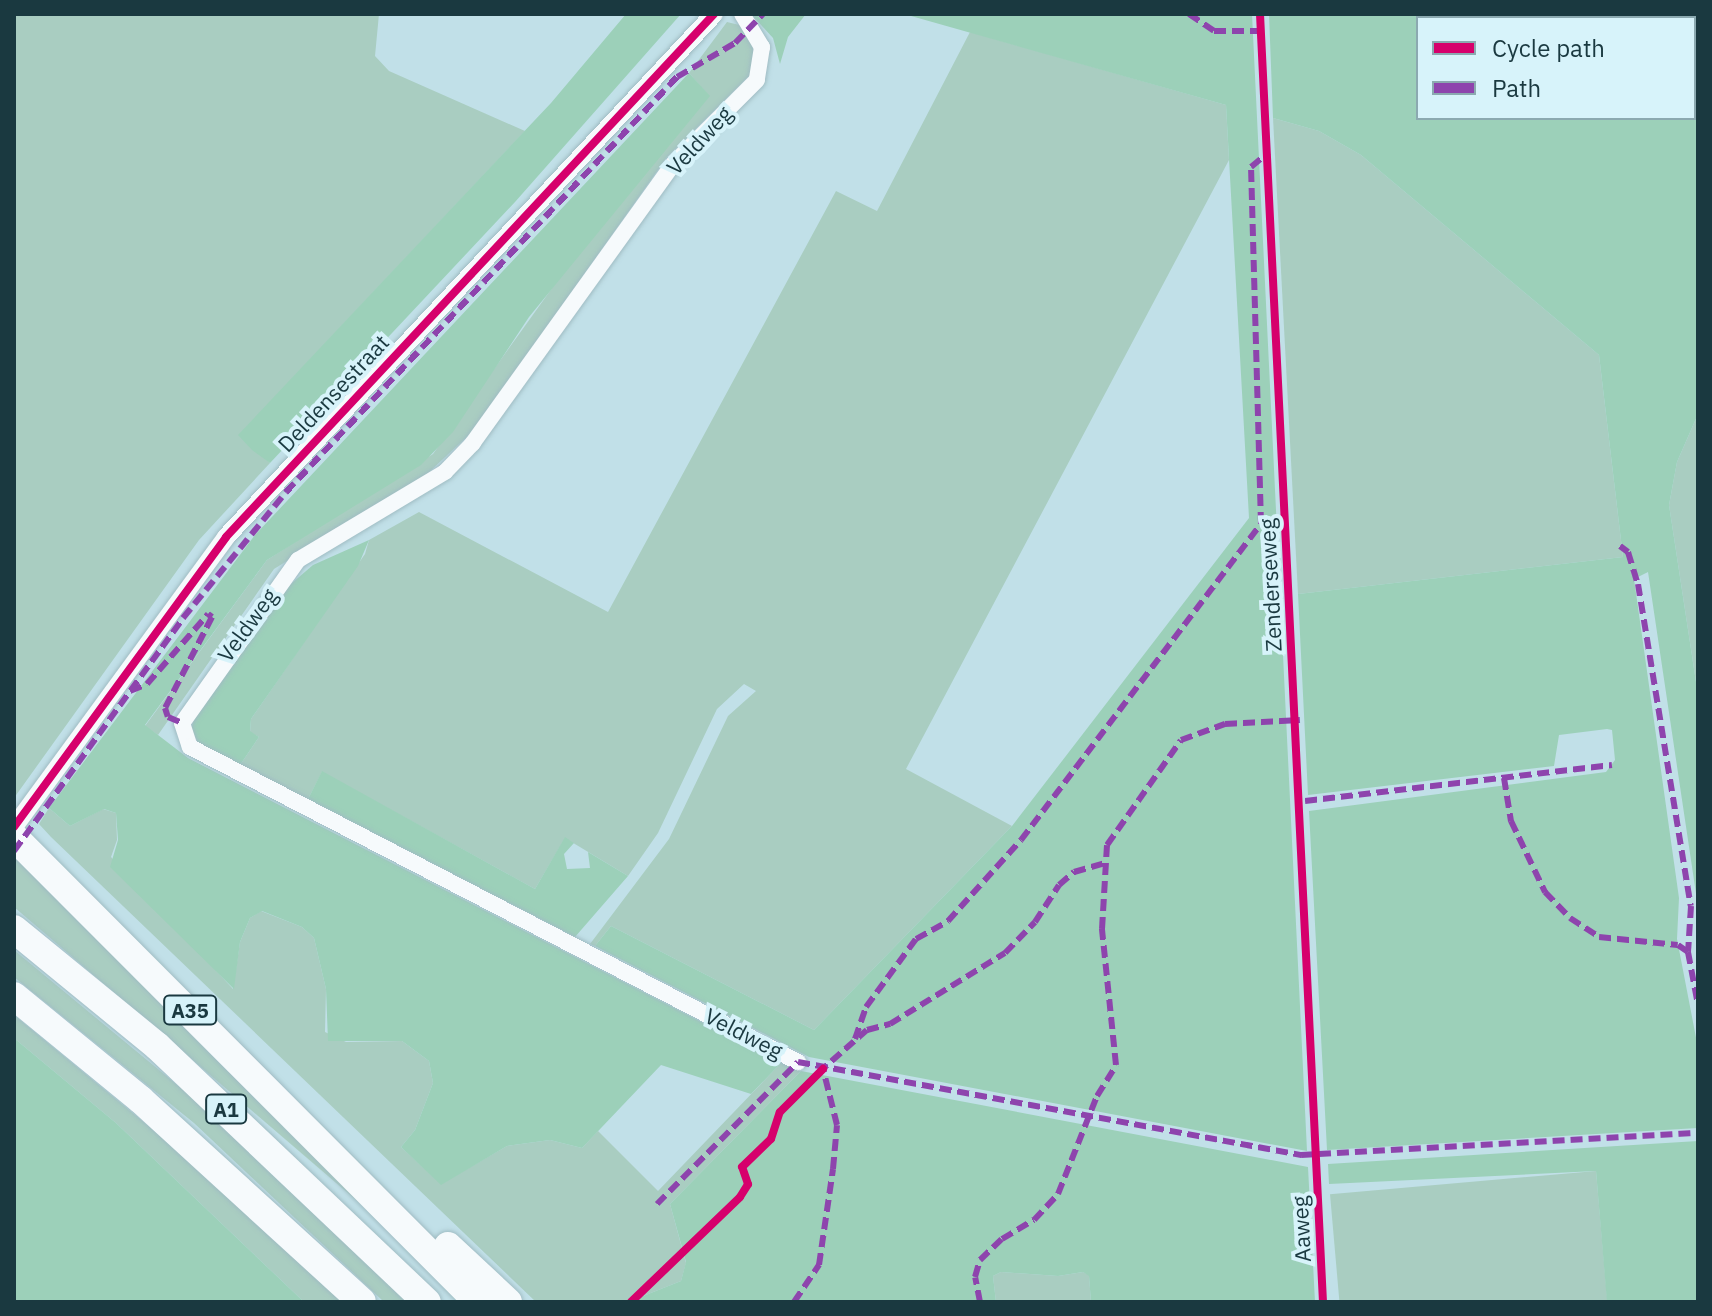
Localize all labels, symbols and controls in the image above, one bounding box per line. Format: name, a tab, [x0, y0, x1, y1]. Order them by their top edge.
legend	[1416, 16, 1696, 120]
text: Cycle path	[1492, 32, 1605, 64]
text: Path	[1492, 72, 1541, 104]
street label: Veldweg	[661, 100, 737, 180]
street label: Deldensestraat	[272, 329, 394, 457]
street label: Zenderseweg	[1253, 518, 1287, 652]
street label: Veldweg	[212, 583, 282, 667]
road number: A35	[162, 994, 218, 1026]
street label: Veldweg	[701, 1002, 787, 1064]
road number: A1	[204, 1093, 248, 1125]
street label: Aaweg	[1286, 1195, 1316, 1263]

